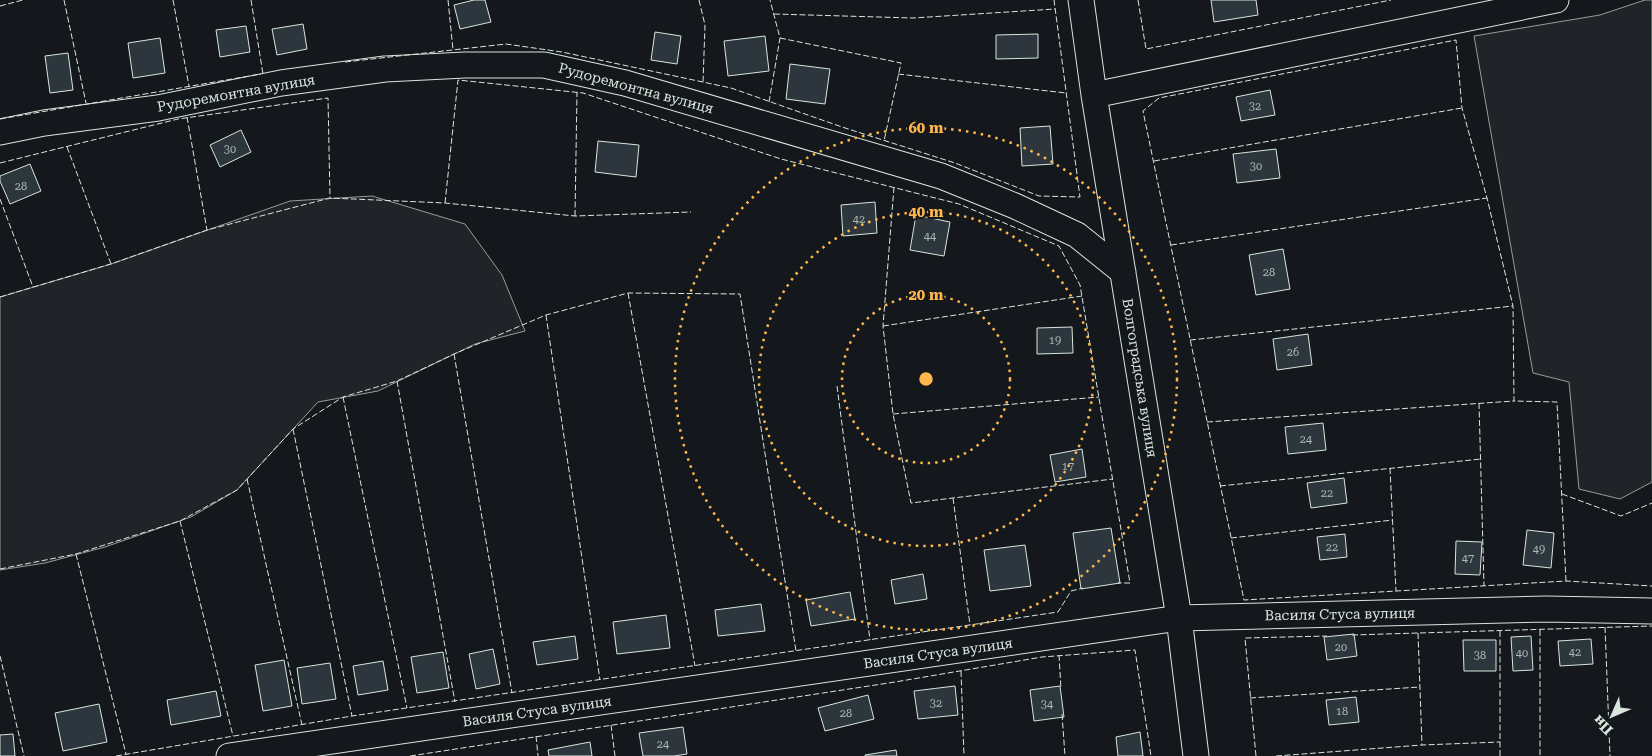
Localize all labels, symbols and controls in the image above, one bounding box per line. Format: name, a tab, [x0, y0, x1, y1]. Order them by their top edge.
street label: Рудоремонтна вулиця	[557, 60, 715, 116]
street label: Рудоремонтна вулиця	[156, 71, 316, 115]
house number: 32	[1249, 100, 1261, 113]
text: 60 m	[908, 119, 944, 137]
house number: 30	[224, 143, 236, 156]
house number: 30	[1250, 160, 1262, 173]
house number: 28	[15, 180, 27, 193]
text: 40 m	[908, 203, 944, 221]
house number: 42	[853, 213, 865, 226]
house number: 44	[924, 230, 937, 243]
house number: 28	[1263, 266, 1275, 279]
text: 20 m	[908, 286, 944, 304]
street label: Волгоградська вулиця	[1120, 297, 1160, 459]
house number: 19	[1049, 334, 1061, 347]
house number: 26	[1287, 346, 1299, 359]
centre of rings	[917, 370, 935, 388]
house number: 24	[1300, 433, 1313, 446]
house number: 17	[1062, 460, 1074, 473]
house number: 22	[1321, 487, 1333, 500]
house number: 22	[1326, 541, 1338, 554]
house number: 49	[1533, 543, 1545, 556]
house number: 47	[1462, 552, 1474, 565]
street label: Василя Стуса вулиця	[1265, 605, 1415, 623]
street label: Василя Стуса вулиця	[862, 635, 1014, 671]
house number: 20	[1335, 641, 1347, 654]
house number: 42	[1569, 646, 1581, 659]
house number: 40	[1516, 647, 1528, 660]
house number: 38	[1474, 649, 1486, 662]
north arrow	[1587, 691, 1637, 741]
street label: Василя Стуса вулиця	[461, 693, 613, 729]
house number: 32	[930, 697, 942, 710]
house number: 34	[1041, 698, 1054, 711]
house number: 18	[1336, 705, 1348, 718]
house number: 28	[840, 707, 852, 720]
text: Пн	[1589, 712, 1616, 738]
house number: 24	[657, 738, 670, 751]

